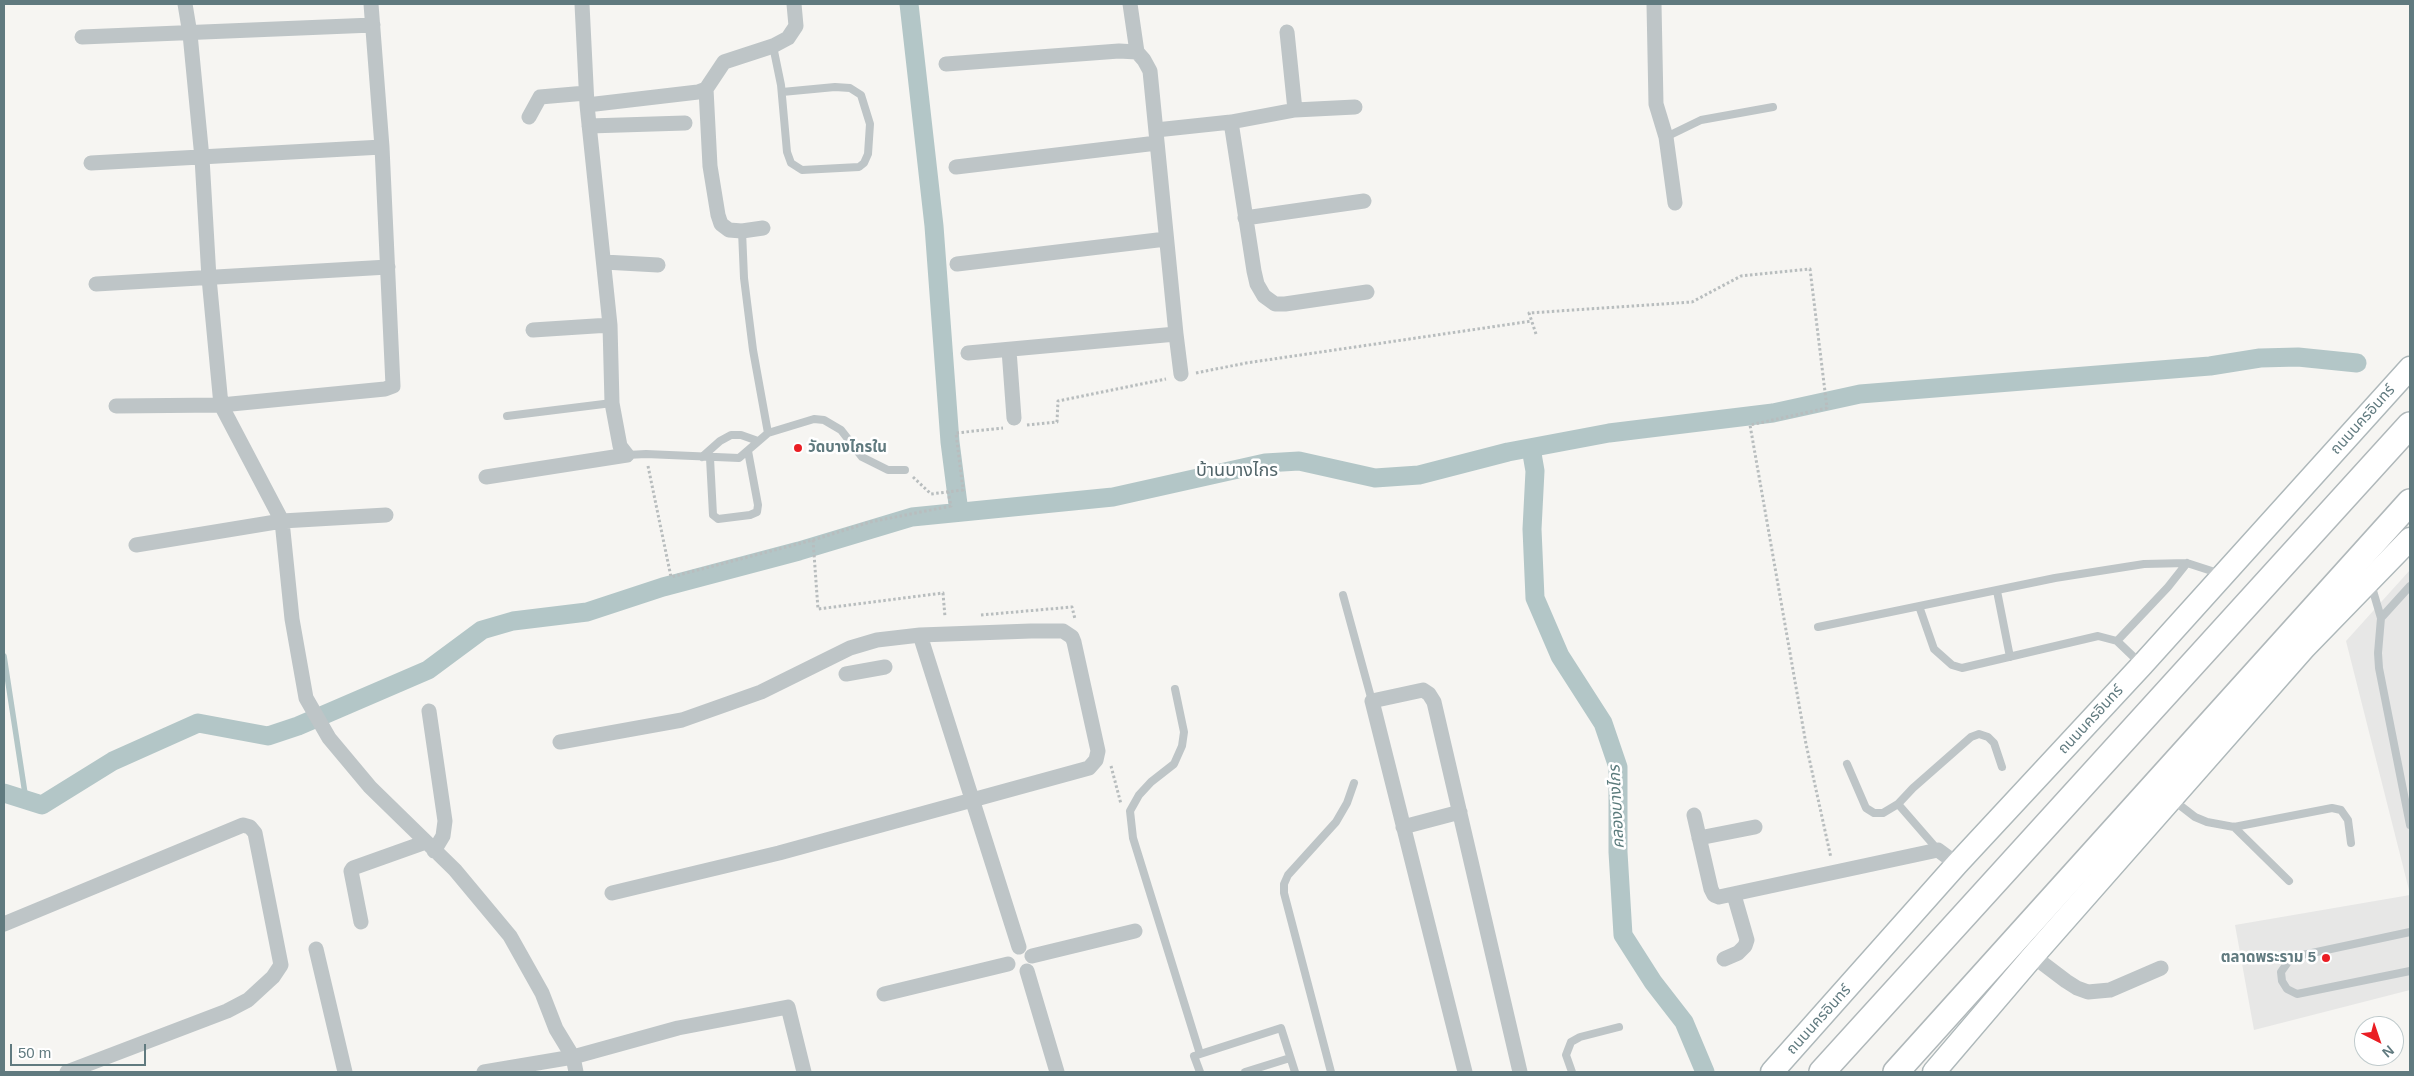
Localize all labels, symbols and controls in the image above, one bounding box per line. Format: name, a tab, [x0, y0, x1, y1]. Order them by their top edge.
street label: ถนนนครอินทร์	[2327, 382, 2399, 458]
place label: วัดบางไกรใน	[808, 439, 887, 457]
marker: วัดบางไกรใน	[792, 442, 804, 454]
district label: บ้านบางไกร	[1196, 460, 1278, 482]
street label: ถนนนครอินทร์	[2055, 682, 2127, 758]
water label: คลองบางไกร	[1605, 765, 1629, 849]
place label: ตลาดพระราม 5	[2221, 949, 2316, 967]
marker: ตลาดพระราม 5	[2320, 952, 2332, 964]
street label: ถนนนครอินทร์	[1783, 982, 1855, 1058]
north arrow	[2354, 1016, 2404, 1066]
scale bar	[12, 1034, 149, 1066]
text: N	[2379, 1042, 2397, 1061]
text: 50 m	[18, 1044, 51, 1061]

